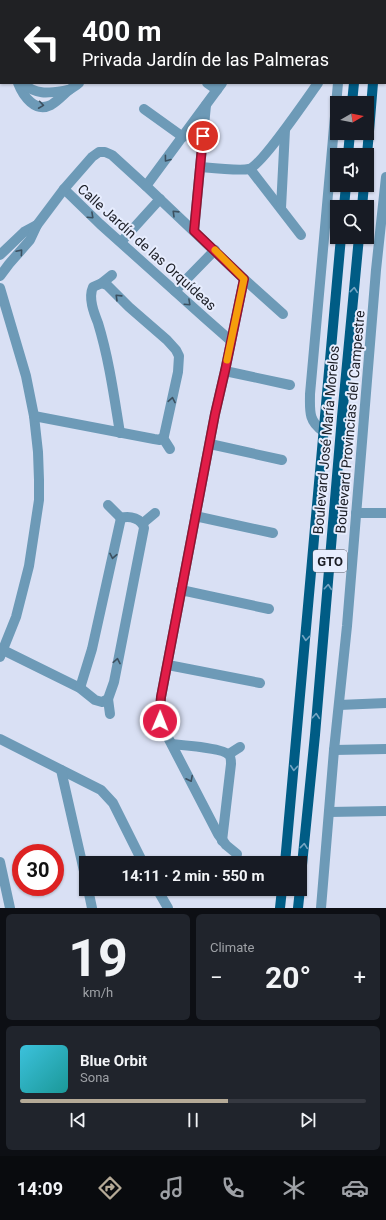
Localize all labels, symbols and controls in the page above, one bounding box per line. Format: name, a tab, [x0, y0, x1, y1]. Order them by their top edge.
text: 400 m	[82, 15, 161, 48]
icon: left	[16, 16, 68, 68]
text: Privada Jardín de las Palmeras	[82, 49, 329, 70]
north arrow	[330, 96, 374, 140]
map controls	[330, 96, 374, 244]
one-way arrow	[38, 100, 44, 109]
pin	[186, 119, 220, 153]
icon: arrive	[192, 125, 214, 147]
button: sound	[330, 148, 374, 192]
one-way arrow	[164, 155, 171, 162]
street label: Calle Jardín de las Orquídeas	[74, 180, 220, 314]
button: search	[330, 200, 374, 244]
one-way arrow	[172, 210, 180, 218]
one-way arrow	[86, 211, 94, 219]
one-way arrow	[16, 249, 23, 256]
one-way arrow	[349, 287, 358, 293]
one-way arrow	[115, 294, 123, 301]
one-way arrow	[183, 298, 191, 306]
street label: Boulevard Provincias del Campestre	[332, 310, 368, 534]
street label: Boulevard José María Morelos	[310, 345, 342, 535]
one-way arrow	[167, 397, 175, 403]
road number: GTO	[313, 550, 347, 572]
one-way arrow	[109, 553, 117, 560]
one-way arrow	[323, 584, 332, 590]
one-way arrow	[302, 635, 311, 641]
one-way arrow	[113, 658, 121, 665]
position arrow	[139, 700, 181, 742]
one-way arrow	[312, 713, 321, 719]
one-way arrow	[289, 765, 298, 771]
one-way arrow	[185, 774, 193, 782]
one-way arrow	[299, 843, 308, 849]
speed limit sign: 30	[12, 844, 64, 896]
text: 14:11 · 2 min · 550 m	[122, 867, 264, 885]
text: 19	[68, 928, 128, 989]
text: Climate	[210, 940, 254, 955]
text: 20°	[265, 960, 311, 995]
text: −	[210, 965, 223, 990]
text: +	[354, 965, 366, 990]
text: km/h	[83, 985, 113, 1000]
text: Blue Orbit	[80, 1052, 147, 1070]
text: Sona	[80, 1070, 109, 1085]
icon: previous	[67, 1109, 89, 1131]
icon: pause	[182, 1109, 204, 1131]
icon: next	[297, 1109, 319, 1131]
icon: directions	[96, 1174, 124, 1202]
icon: music	[158, 1174, 186, 1202]
icon: phone	[219, 1174, 247, 1202]
icon: climate	[280, 1174, 308, 1202]
icon: car	[341, 1174, 369, 1202]
text: 14:09	[17, 1178, 63, 1199]

